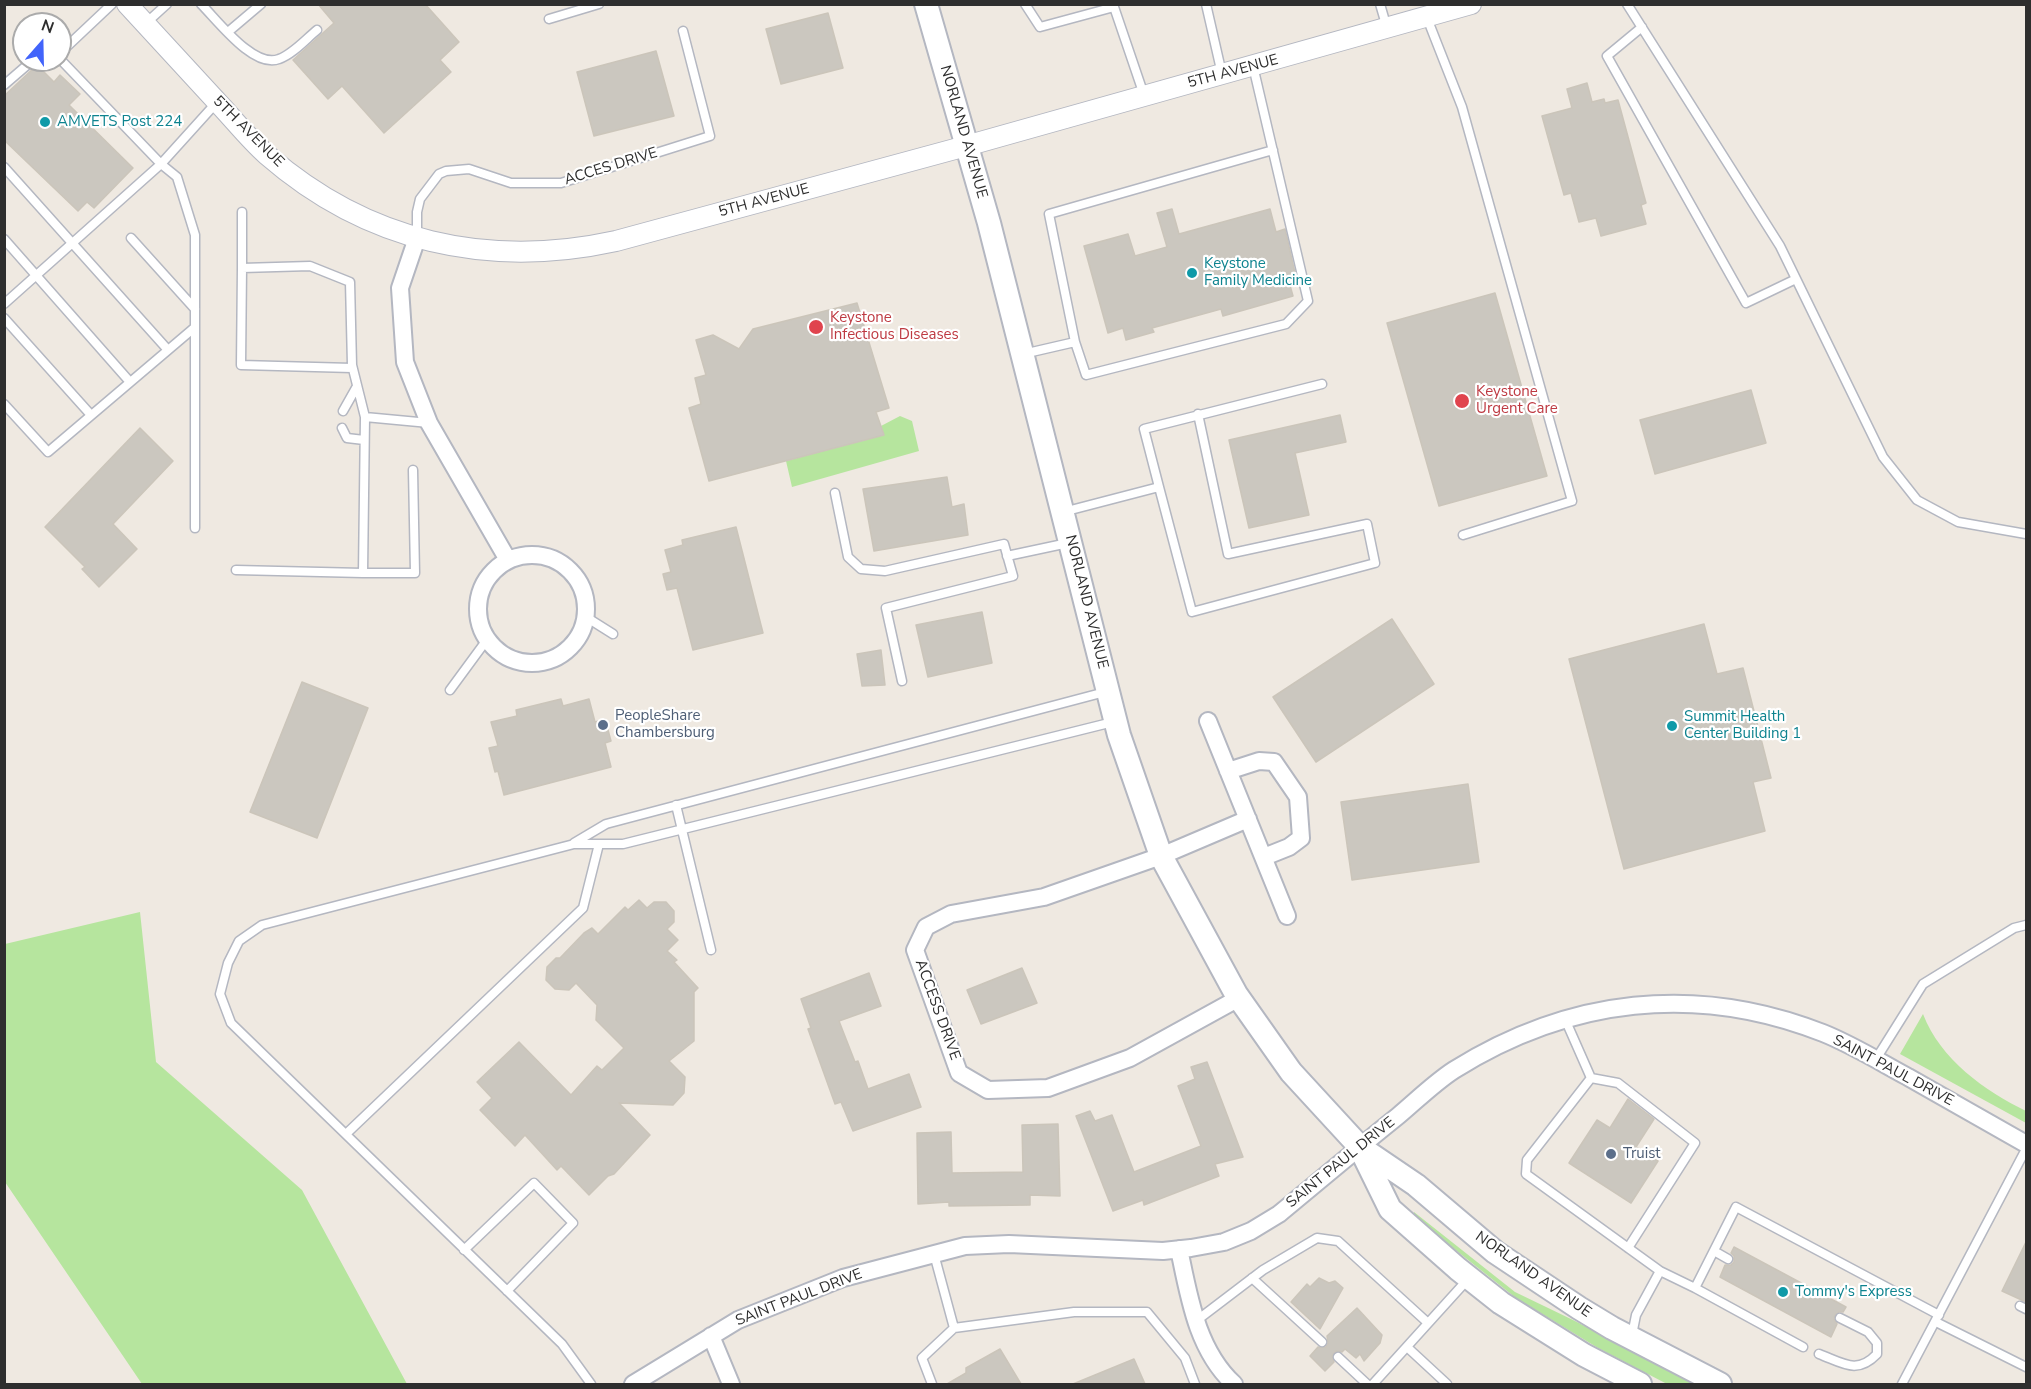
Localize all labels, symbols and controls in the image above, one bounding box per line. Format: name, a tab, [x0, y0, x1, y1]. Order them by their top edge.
north arrow	[12, 12, 72, 72]
text: N	[38, 15, 57, 39]
street label: 5TH AVENUE	[1186, 51, 1280, 93]
street label: NORLAND AVENUE	[935, 63, 991, 201]
street label: 5TH AVENUE	[209, 93, 287, 171]
place label: AMVETS Post 224	[57, 113, 182, 131]
marker: AMVETS Post 224	[38, 115, 52, 129]
street label: ACCES DRIVE	[562, 144, 660, 190]
street label: 5TH AVENUE	[717, 180, 811, 222]
place label: Keystone Family Medicine	[1204, 255, 1312, 290]
marker: Keystone Family Medicine	[1185, 266, 1199, 280]
place label: Keystone Infectious Diseases	[830, 309, 959, 344]
marker: Keystone Infectious Diseases	[807, 318, 825, 336]
place label: Keystone Urgent Care	[1476, 383, 1558, 418]
marker: Keystone Urgent Care	[1453, 392, 1471, 410]
street label: NORLAND AVENUE	[1061, 533, 1111, 671]
place label: PeopleShare Chambersburg	[615, 707, 715, 742]
place label: Summit Health Center Building 1	[1684, 708, 1801, 743]
marker: PeopleShare Chambersburg	[596, 718, 610, 732]
marker: Summit Health Center Building 1	[1665, 719, 1679, 733]
street label: ACCESS DRIVE	[910, 957, 964, 1063]
street label: SAINT PAUL DRIVE	[1830, 1032, 1956, 1110]
street label: SAINT PAUL DRIVE	[1283, 1114, 1399, 1212]
place label: Truist	[1623, 1145, 1661, 1163]
marker: Truist	[1604, 1147, 1618, 1161]
street label: NORLAND AVENUE	[1472, 1228, 1594, 1322]
street label: SAINT PAUL DRIVE	[733, 1266, 865, 1330]
place label: Tommy's Express	[1795, 1283, 1912, 1301]
marker: Tommy's Express	[1776, 1285, 1790, 1299]

